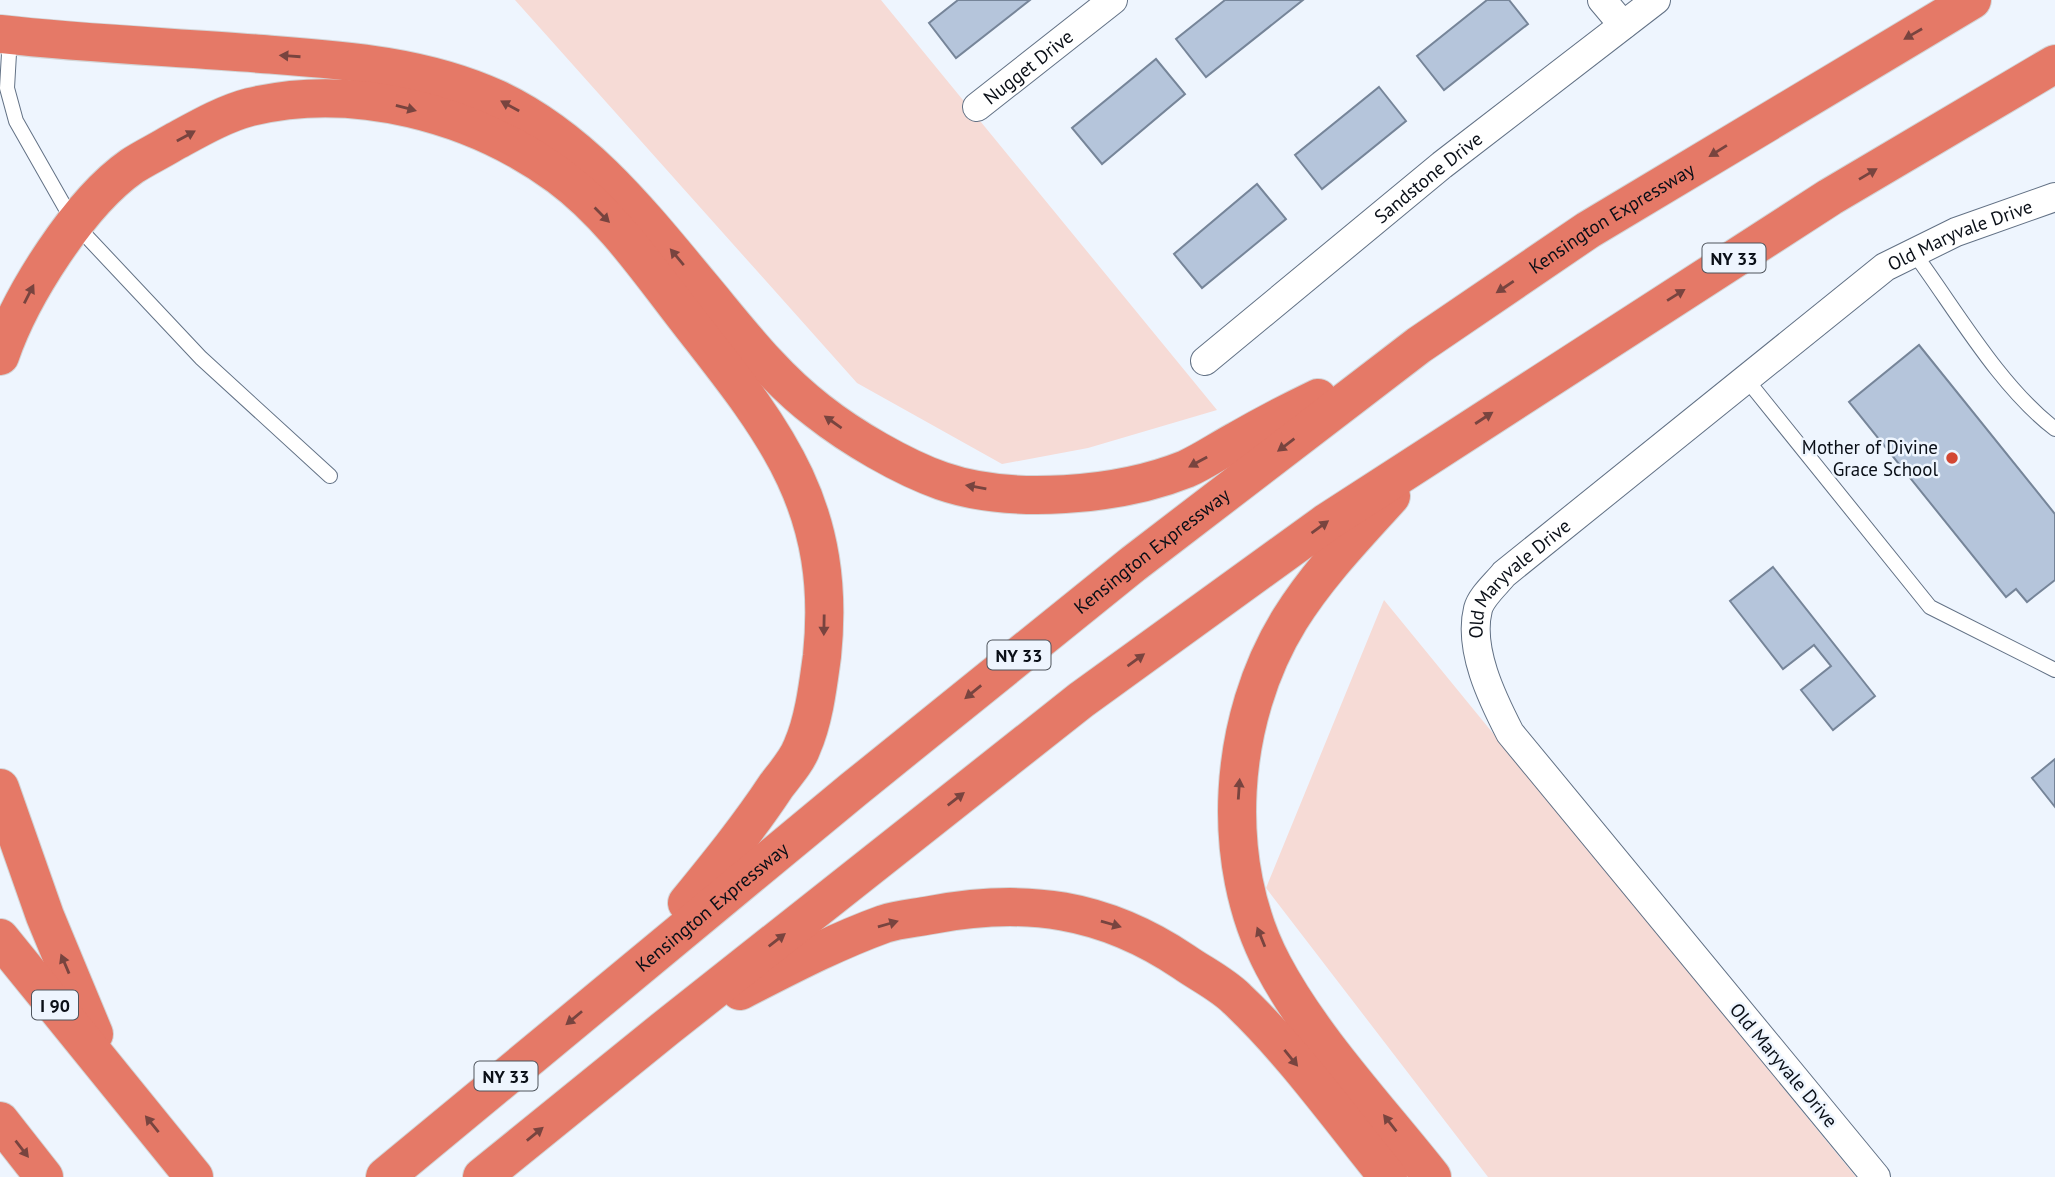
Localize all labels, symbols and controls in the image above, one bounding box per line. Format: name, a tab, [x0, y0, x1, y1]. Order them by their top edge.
street label: Nugget Drive	[979, 24, 1078, 109]
one-way arrow	[1904, 28, 1923, 41]
one-way arrow	[279, 50, 301, 61]
one-way arrow	[500, 100, 519, 112]
one-way arrow	[395, 103, 417, 114]
street label: Sandstone Drive	[1369, 126, 1487, 228]
one-way arrow	[176, 130, 196, 142]
one-way arrow	[1708, 144, 1727, 157]
street label: Kensington Expressway	[1524, 157, 1699, 279]
one-way arrow	[1859, 168, 1878, 181]
street label: Old Maryvale Drive	[1883, 194, 2036, 276]
one-way arrow	[594, 207, 611, 224]
road number: NY 33	[1702, 244, 1766, 272]
one-way arrow	[670, 249, 685, 266]
one-way arrow	[1496, 280, 1515, 293]
one-way arrow	[23, 284, 34, 304]
one-way arrow	[1666, 289, 1685, 302]
one-way arrow	[1475, 412, 1494, 425]
one-way arrow	[824, 415, 842, 429]
place label: Mother of Divine Grace School	[1802, 435, 1938, 481]
one-way arrow	[1277, 437, 1295, 451]
marker: Mother of Divine Grace School	[1944, 450, 1960, 466]
one-way arrow	[1189, 456, 1208, 468]
one-way arrow	[965, 482, 987, 493]
street label: Kensington Expressway	[1069, 482, 1234, 619]
street label: Old Maryvale Drive	[1464, 513, 1575, 639]
one-way arrow	[1311, 520, 1329, 534]
one-way arrow	[818, 614, 830, 636]
road number: NY 33	[988, 640, 1050, 670]
one-way arrow	[1127, 654, 1145, 668]
one-way arrow	[965, 685, 983, 700]
one-way arrow	[1234, 778, 1245, 800]
one-way arrow	[946, 792, 964, 807]
street label: Kensington Expressway	[630, 837, 793, 977]
one-way arrow	[877, 919, 898, 929]
one-way arrow	[1101, 919, 1122, 929]
one-way arrow	[1256, 926, 1267, 947]
one-way arrow	[768, 933, 786, 947]
one-way arrow	[59, 953, 70, 974]
road number: I 90	[32, 990, 78, 1020]
street label: Old Maryvale Drive	[1725, 998, 1843, 1132]
one-way arrow	[566, 1011, 584, 1026]
one-way arrow	[1283, 1050, 1298, 1067]
road number: NY 33	[475, 1062, 538, 1091]
one-way arrow	[1382, 1115, 1397, 1133]
one-way arrow	[145, 1116, 160, 1133]
one-way arrow	[526, 1127, 543, 1142]
one-way arrow	[14, 1140, 29, 1158]

